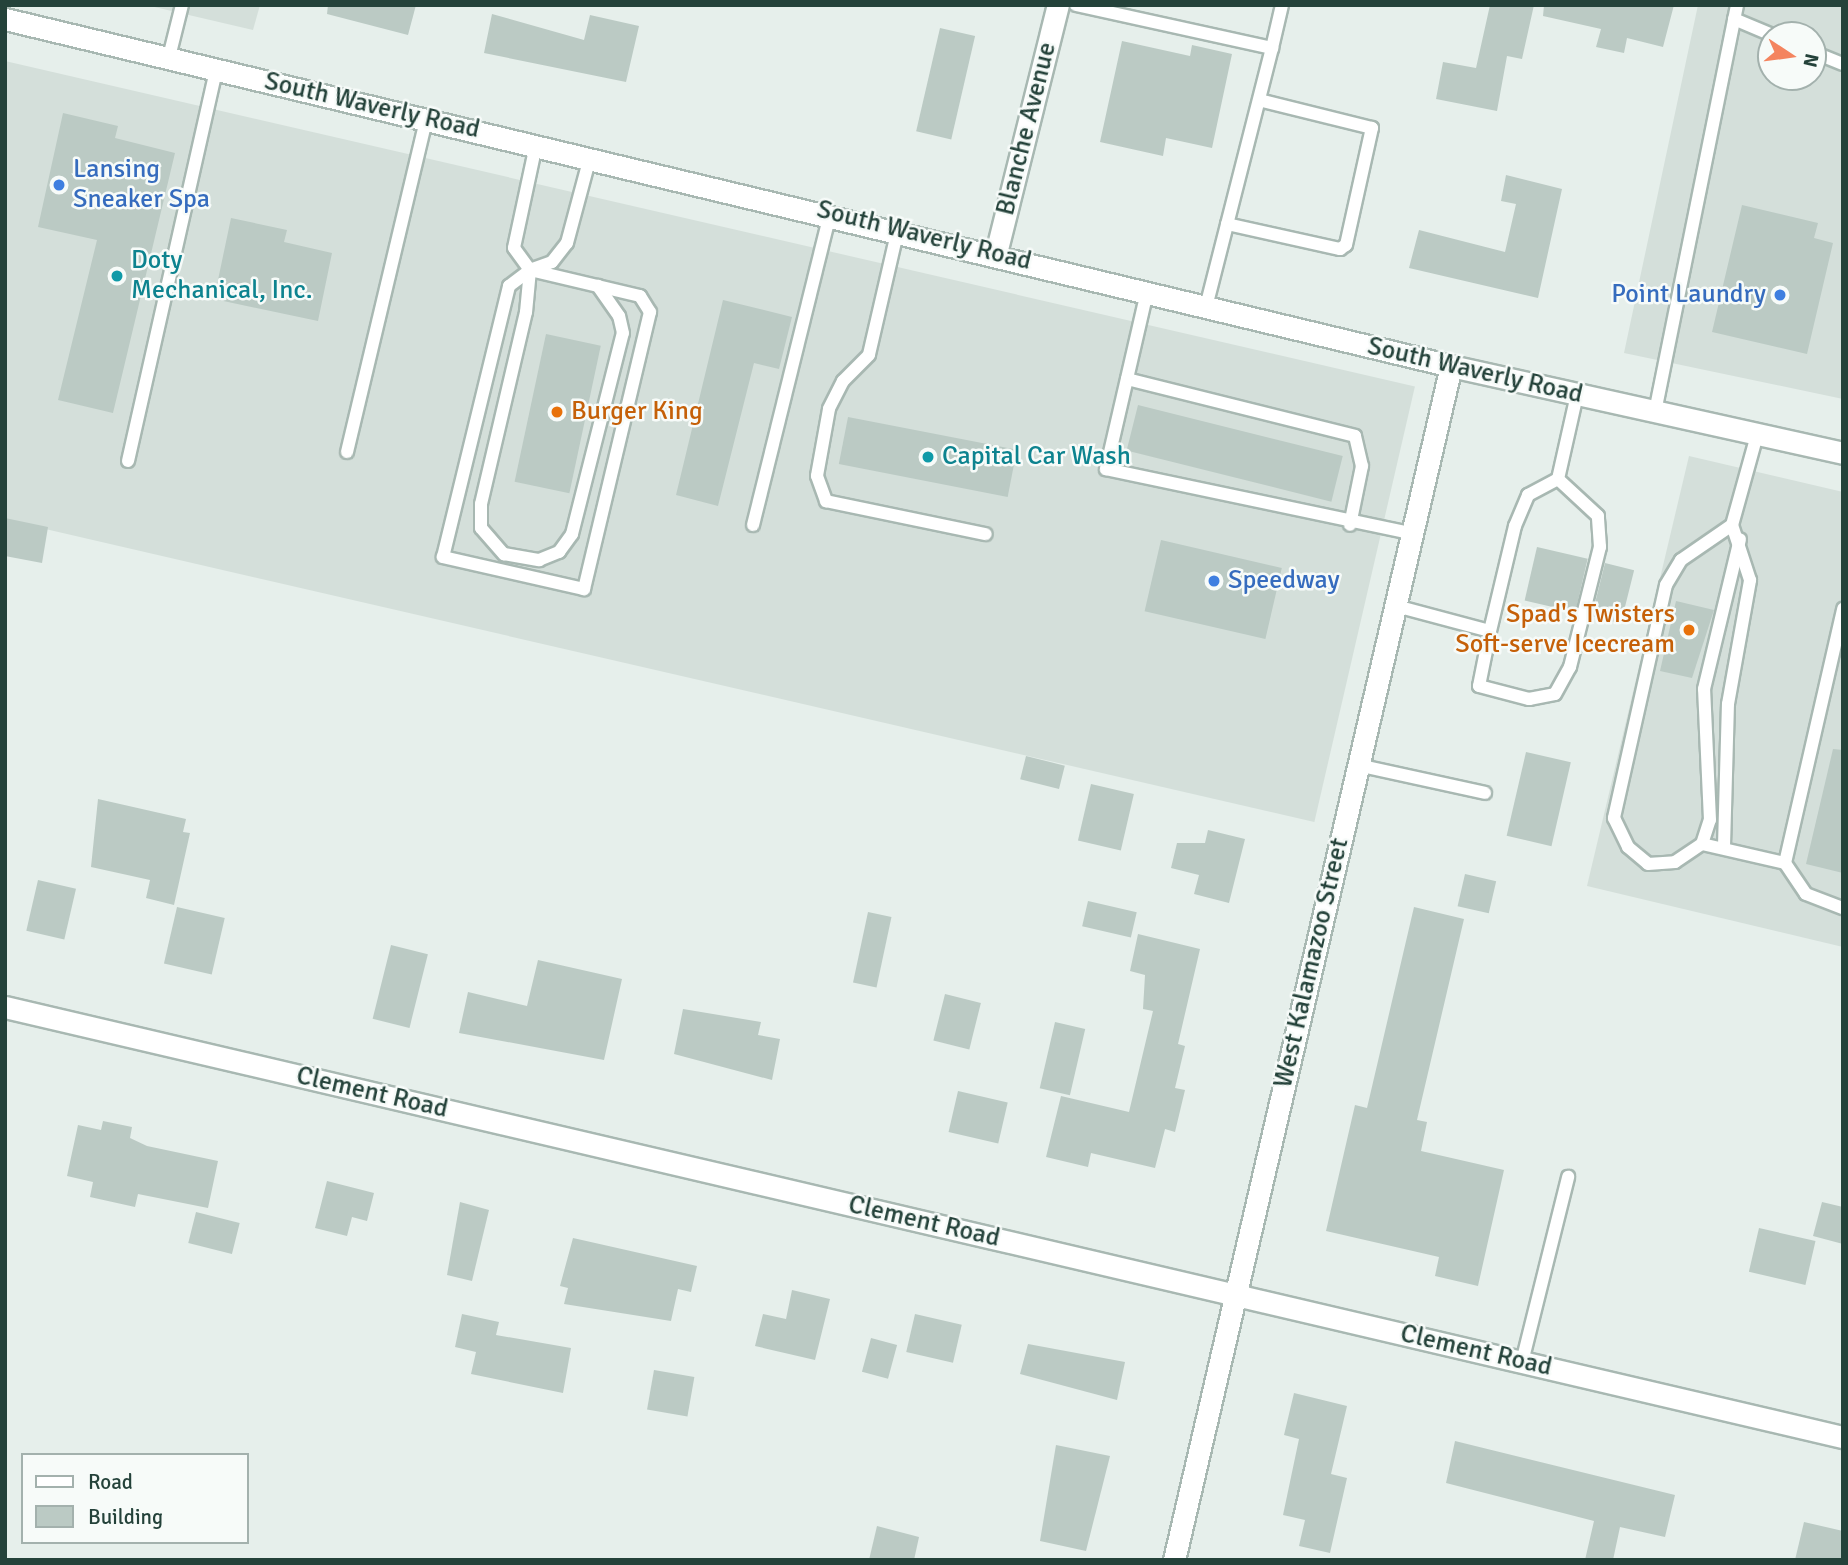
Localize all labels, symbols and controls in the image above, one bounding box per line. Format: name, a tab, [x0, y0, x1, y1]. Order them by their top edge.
north arrow	[1757, 21, 1827, 91]
street label: Blanche Avenue	[990, 39, 1064, 219]
text: N	[1797, 51, 1824, 69]
street label: South Waverly Road	[261, 66, 483, 146]
place label: Lansing Sneaker Spa	[73, 154, 210, 216]
marker: Lansing Sneaker Spa	[51, 177, 67, 193]
street label: South Waverly Road	[813, 194, 1035, 278]
place label: Doty Mechanical, Inc.	[131, 245, 313, 306]
marker: Doty Mechanical, Inc.	[109, 268, 125, 284]
place label: Point Laundry	[1611, 279, 1766, 311]
marker: Point Laundry	[1772, 287, 1788, 303]
street label: South Waverly Road	[1364, 331, 1586, 411]
place label: Burger King	[571, 396, 703, 428]
marker: Burger King	[549, 404, 565, 420]
place label: Capital Car Wash	[942, 441, 1131, 473]
marker: Capital Car Wash	[920, 449, 936, 465]
place label: Speedway	[1228, 565, 1340, 597]
marker: Speedway	[1206, 573, 1222, 589]
place label: Spad's Twisters Soft-serve Icecream	[1455, 599, 1675, 660]
marker: Spad's Twisters Soft-serve Icecream	[1681, 622, 1697, 638]
street label: West Kalamazoo Street	[1268, 835, 1356, 1091]
street label: Clement Road	[293, 1060, 451, 1126]
street label: Clement Road	[845, 1189, 1003, 1255]
street label: Clement Road	[1397, 1318, 1555, 1384]
legend	[21, 1453, 248, 1544]
text: Road	[88, 1469, 133, 1495]
text: Building	[88, 1504, 163, 1530]

